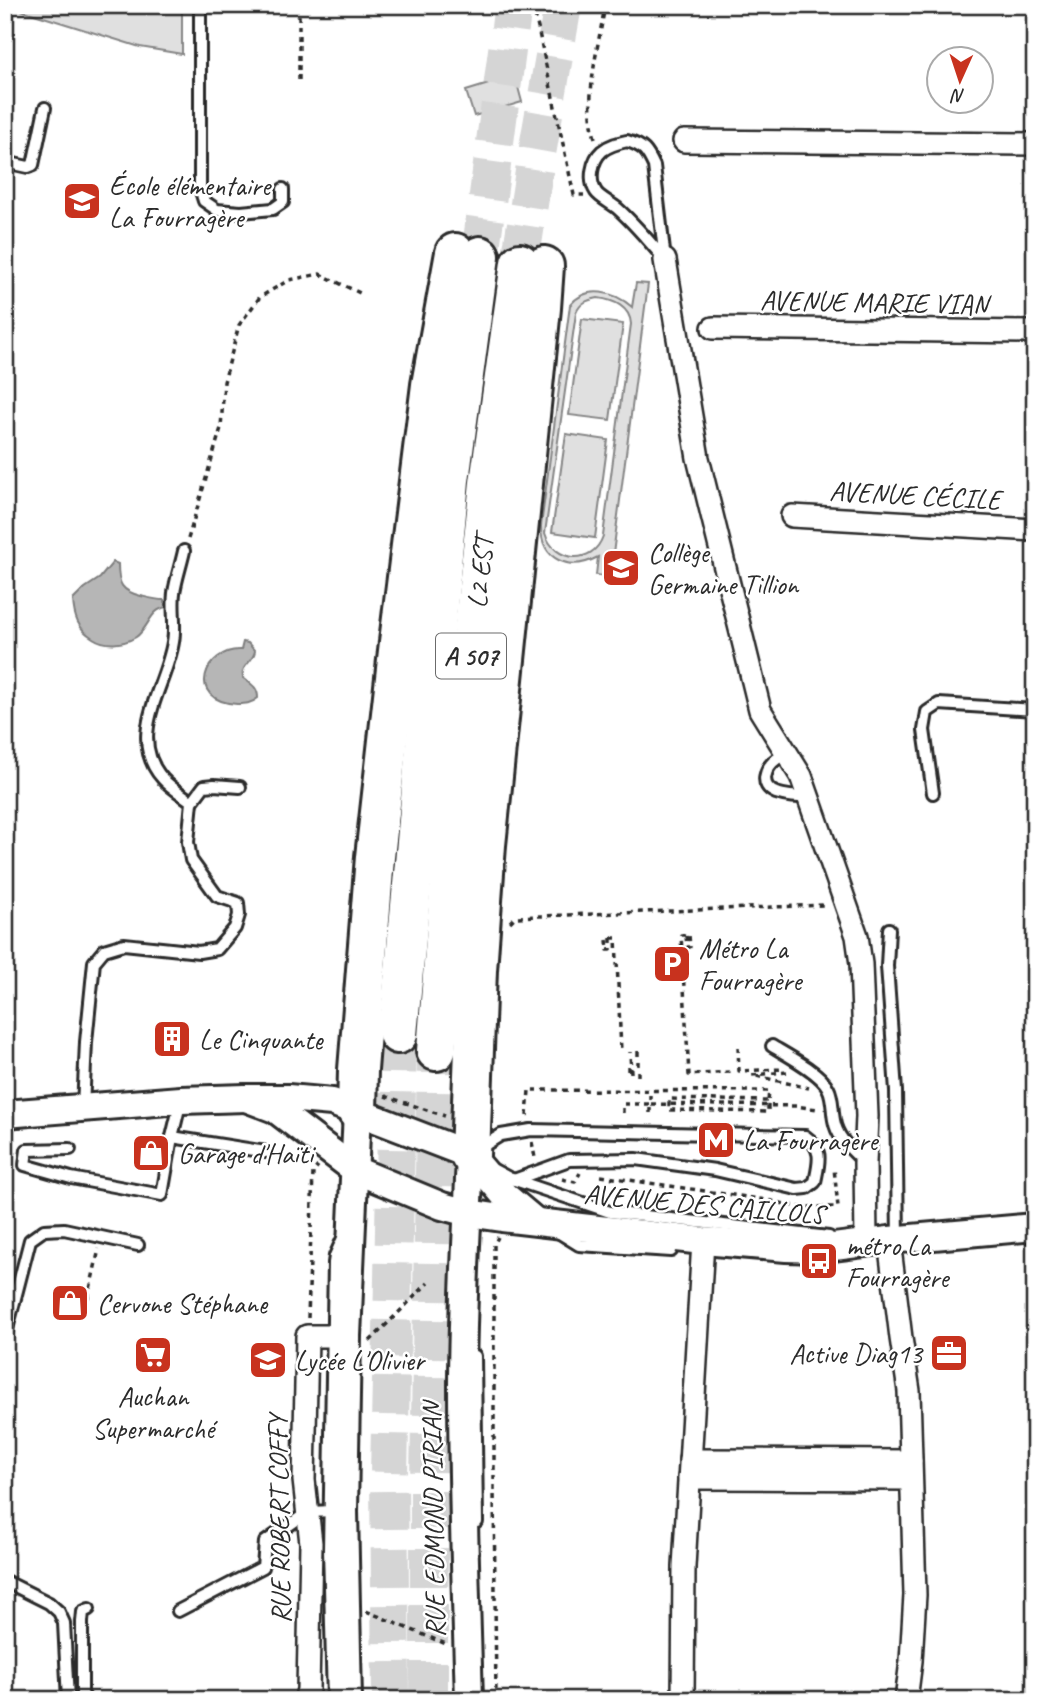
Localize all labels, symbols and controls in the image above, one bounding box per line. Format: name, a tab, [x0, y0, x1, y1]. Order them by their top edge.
north arrow	[925, 46, 995, 116]
text: N	[949, 84, 966, 108]
place label: École élémentaire La Fourragère	[109, 168, 272, 235]
school or university icon: École élémentaire La Fourragère	[61, 180, 103, 222]
street label: AVENUE MARIE VIAN	[760, 283, 992, 322]
street label: AVENUE CÉCILE	[829, 473, 1005, 517]
street label: L2 EST	[458, 527, 502, 610]
place label: Collège Germaine Tillion	[648, 535, 800, 602]
school or university icon: Collège Germaine Tillion	[600, 547, 642, 589]
road number: A 507	[436, 634, 506, 678]
place label: Métro La Fourragère	[699, 931, 803, 998]
parking icon: Métro La Fourragère	[651, 943, 693, 985]
building icon: Le Cinquante	[151, 1018, 193, 1060]
place label: Le Cinquante	[199, 1022, 324, 1057]
metro station icon: La Fourragère	[695, 1119, 737, 1161]
place label: La Fourragère	[743, 1123, 879, 1158]
shop icon: Garage d'Haïti	[130, 1132, 172, 1174]
place label: Garage d'Haïti	[178, 1136, 317, 1171]
street label: AVENUE DES CAILLOLS	[582, 1176, 830, 1232]
place label: métro La Fourragère	[846, 1228, 950, 1295]
bus stop icon: métro La Fourragère	[798, 1240, 840, 1282]
shop icon: Cervone Stéphane	[49, 1282, 91, 1324]
place label: Cervone Stéphane	[97, 1286, 269, 1321]
office icon: Active Diag13	[928, 1332, 970, 1374]
supermarket icon: Auchan Supermarché	[132, 1334, 174, 1376]
place label: Active Diag13	[790, 1336, 924, 1371]
school or university icon: Lycée L'Olivier	[247, 1339, 289, 1381]
place label: Lycée L'Olivier	[295, 1343, 426, 1378]
place label: Auchan Supermarché	[92, 1379, 218, 1446]
street label: RUE EDMOND PIRIAN	[413, 1398, 453, 1638]
street label: RUE ROBERT COFFY	[260, 1410, 298, 1624]

